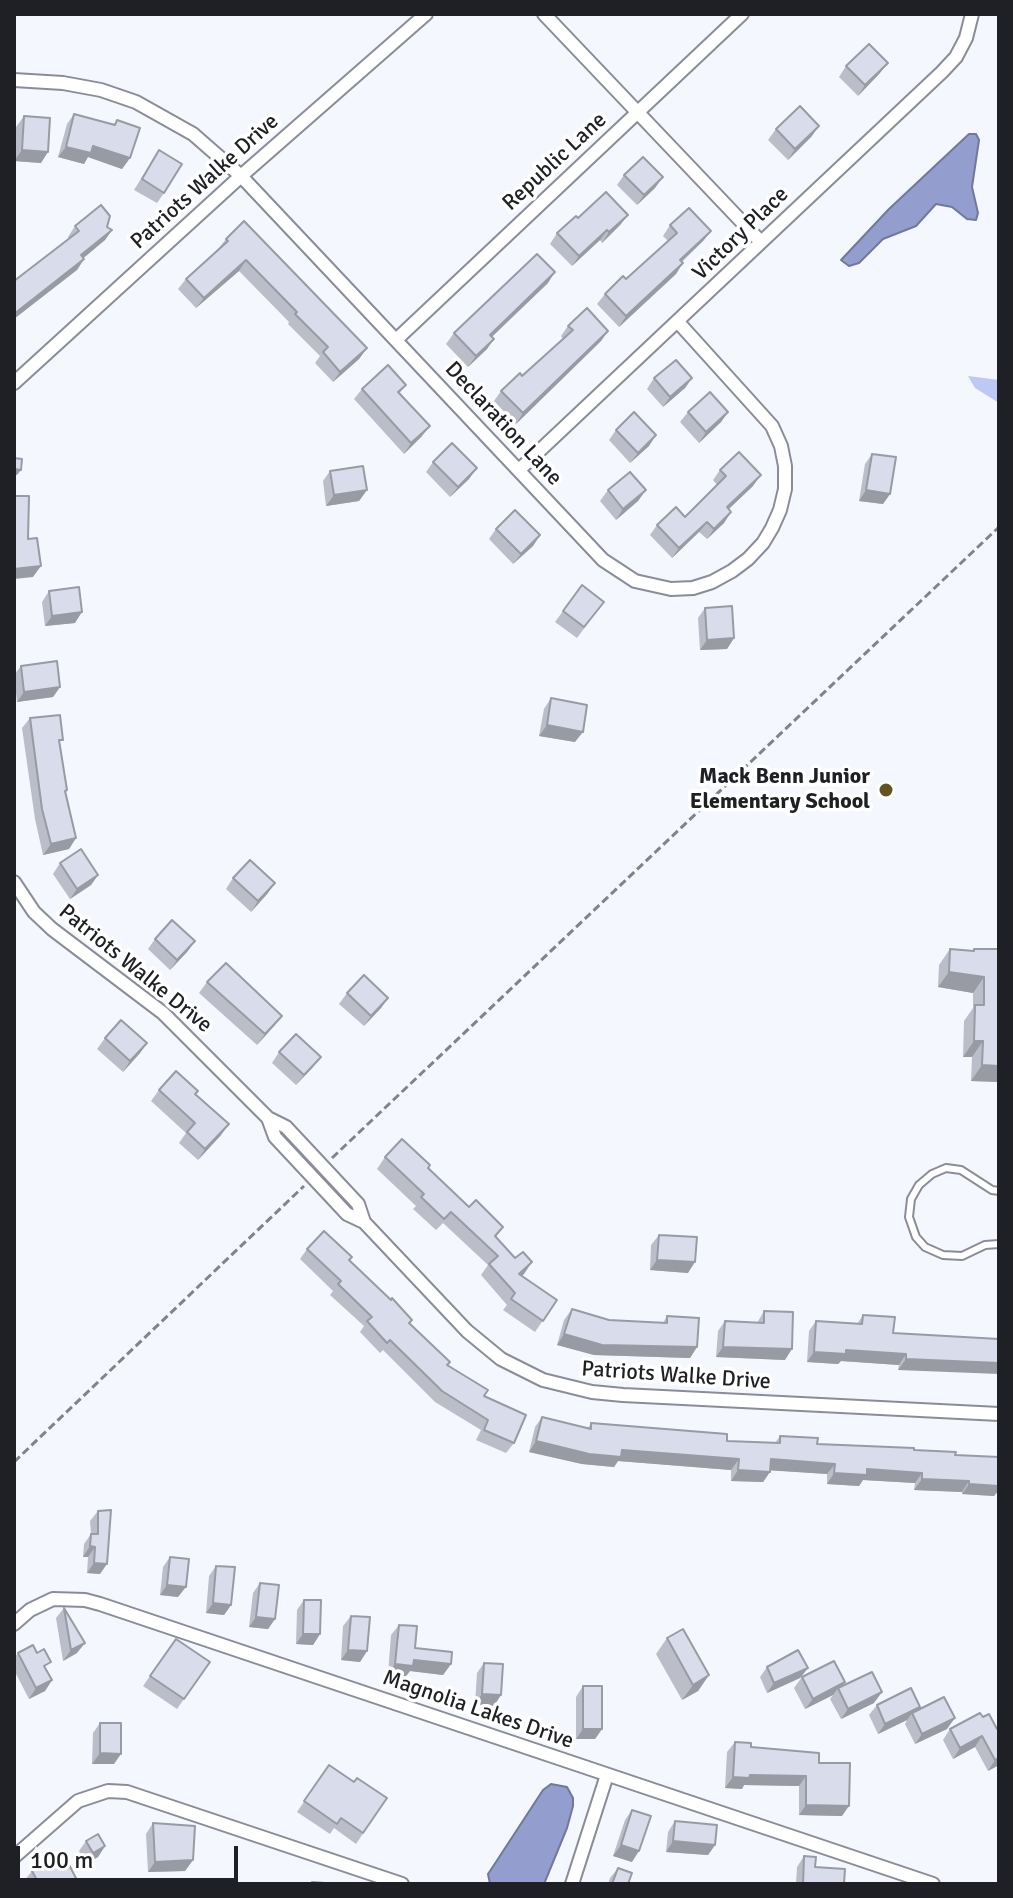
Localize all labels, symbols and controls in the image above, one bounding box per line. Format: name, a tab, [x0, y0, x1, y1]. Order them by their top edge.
street label: Republic Lane	[498, 107, 612, 217]
street label: Patriots Walke Drive	[126, 109, 284, 255]
street label: Victory Place	[688, 182, 794, 286]
street label: Declaration Lane	[439, 357, 567, 491]
place label: Mack Benn Junior Elementary School	[690, 764, 870, 816]
marker: Mack Benn Junior Elementary School	[877, 781, 895, 799]
street label: Patriots Walke Drive	[53, 899, 217, 1039]
street label: Patriots Walke Drive	[580, 1356, 772, 1396]
street label: Magnolia Lakes Drive	[379, 1665, 577, 1755]
scale bar	[20, 1830, 242, 1880]
text: 100 m	[30, 1845, 93, 1875]

